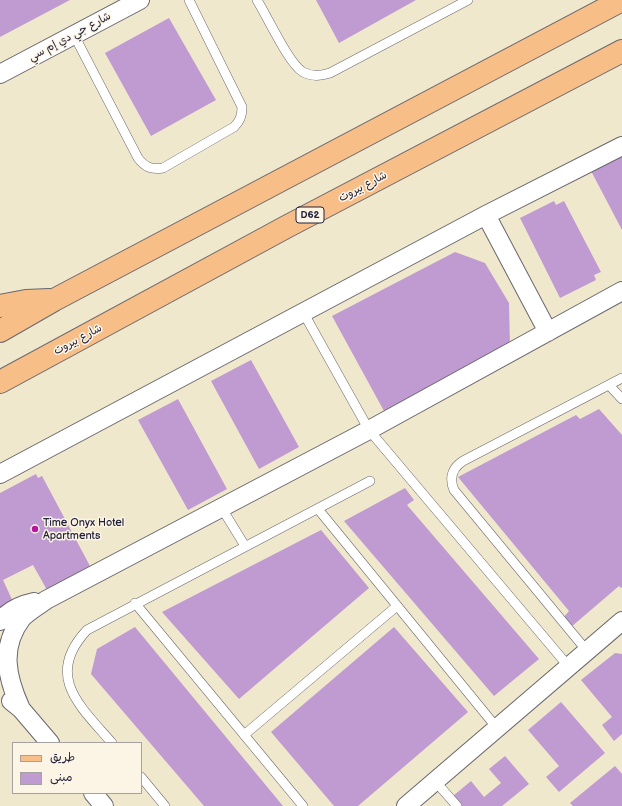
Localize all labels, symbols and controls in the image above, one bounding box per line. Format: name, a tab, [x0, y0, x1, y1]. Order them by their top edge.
street label: شارع جي دي إم سي	[27, 10, 113, 64]
street label: شارع بيروت	[337, 169, 389, 205]
road number: D62	[296, 207, 324, 223]
street label: شارع بيروت	[52, 322, 104, 358]
place label: Time Onyx Hotel Apartments	[43, 516, 124, 542]
marker: Time Onyx Hotel Apartments	[30, 524, 40, 534]
legend	[12, 742, 142, 794]
text: طريق	[50, 750, 75, 765]
text: مبنى	[50, 770, 73, 785]

